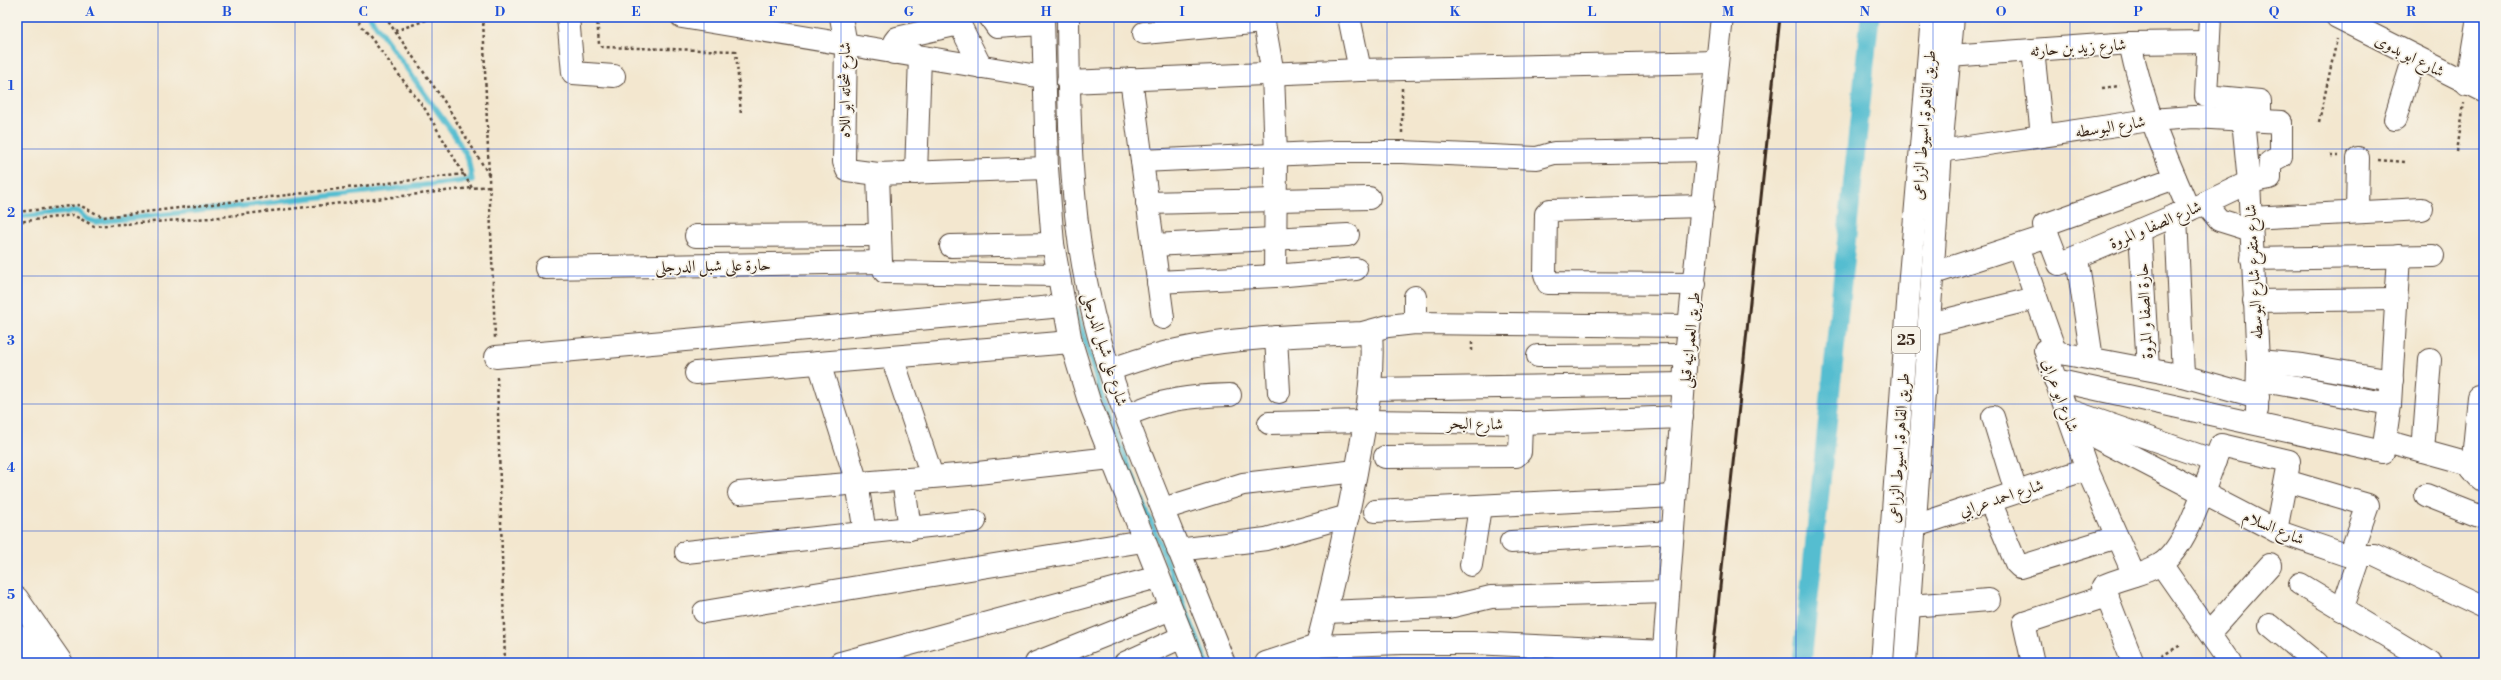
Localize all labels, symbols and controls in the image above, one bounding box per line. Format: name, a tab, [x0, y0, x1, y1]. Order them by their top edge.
text: A	[84, 4, 95, 20]
text: B	[222, 4, 232, 20]
text: C	[358, 4, 368, 20]
text: D	[495, 4, 505, 20]
text: E	[631, 4, 641, 20]
text: F	[768, 4, 778, 20]
text: G	[904, 4, 915, 20]
text: H	[1041, 4, 1052, 20]
text: I	[1179, 4, 1185, 20]
text: J	[1314, 4, 1322, 20]
text: K	[1450, 4, 1461, 20]
text: L	[1588, 4, 1597, 20]
text: M	[1722, 4, 1734, 20]
text: N	[1860, 4, 1871, 20]
text: O	[1996, 4, 2007, 20]
text: P	[2133, 4, 2143, 20]
text: Q	[2269, 4, 2280, 20]
text: R	[2406, 4, 2416, 20]
street label: شارع ابو بدوى	[2370, 30, 2448, 85]
street label: شارع زيد بن حارثه	[2029, 35, 2127, 64]
street label: شارع شحاته ابو اللاه	[835, 42, 858, 138]
street label: طريق القاهرة, اسيوط الزراعى	[1907, 49, 1941, 201]
text: 1	[8, 78, 15, 94]
street label: شارع البوسطه	[2074, 112, 2147, 145]
street label: شارع الصفا و المروة	[2106, 196, 2206, 256]
street label: شارع متفرع شارع البوسطه	[2240, 204, 2271, 340]
text: 2	[7, 205, 15, 221]
street label: حارة على شبل الدرجلى	[655, 255, 771, 278]
street label: حارة الصفا و المروة	[2132, 262, 2158, 360]
street label: شارع على شبل الدرجلى	[1075, 290, 1132, 410]
street label: طريق العمرانيه قبلى	[1675, 291, 1706, 389]
road number: 25	[1892, 327, 1920, 353]
text: 3	[7, 333, 15, 349]
street label: شارع ابو عرابى	[2035, 356, 2083, 436]
street label: طريق القاهرة, اسيوط الزراعى	[1884, 372, 1914, 524]
street label: شارع البحر	[1445, 413, 1503, 437]
text: 4	[7, 460, 16, 476]
street label: شارع احمد عرابي	[1957, 475, 2047, 524]
street label: شارع السلام	[2238, 506, 2307, 553]
text: 5	[7, 587, 15, 603]

